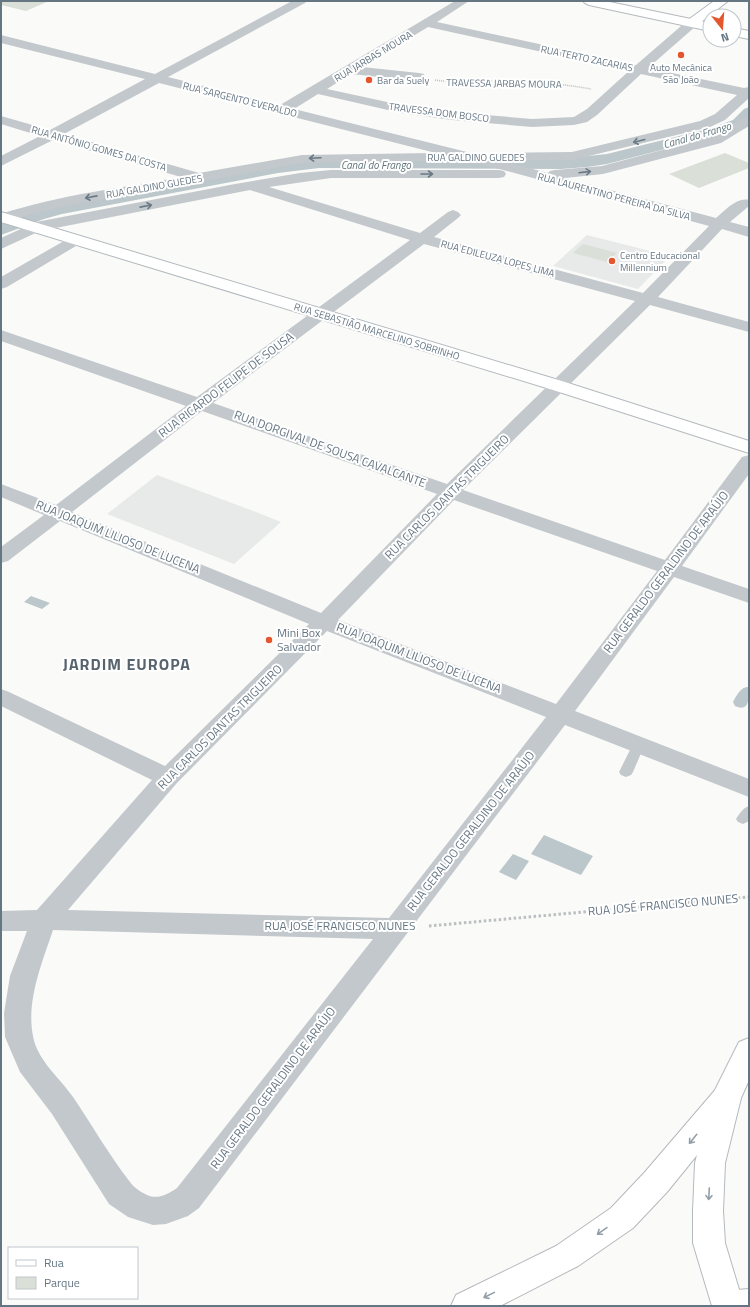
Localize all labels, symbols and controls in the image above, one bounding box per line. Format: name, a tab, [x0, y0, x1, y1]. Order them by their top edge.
north arrow	[702, 8, 742, 48]
street label: RUA JARBAS MOURA	[331, 27, 415, 86]
text: N	[719, 29, 731, 46]
street label: RUA TERTO ZACARIAS	[539, 41, 634, 76]
marker: Auto Mecânica São João	[676, 50, 686, 60]
place label: Auto Mecânica São João	[650, 60, 712, 87]
place label: Bar da Suely	[377, 73, 429, 88]
marker: Bar da Suely	[364, 75, 374, 85]
street label: TRAVESSA JARBAS MOURA	[446, 75, 562, 92]
street label: RUA SARGENTO EVERALDO	[181, 78, 299, 121]
street label: TRAVESSA DOM BOSCO	[388, 99, 490, 126]
water label: Canal do Frango	[661, 117, 733, 152]
street label: RUA ANTÓNIO GOMES DA COSTA	[30, 122, 168, 175]
one-way arrow	[633, 137, 646, 145]
street label: RUA GALDINO GUEDES	[427, 150, 525, 165]
one-way arrow	[309, 154, 322, 162]
water label: Canal do Frango	[341, 157, 412, 173]
street label: RUA LAURENTINO PEREIRA DA SILVA	[536, 169, 692, 224]
one-way arrow	[578, 169, 591, 176]
one-way arrow	[420, 170, 433, 178]
street label: RUA GALDINO GUEDES	[105, 171, 203, 202]
one-way arrow	[85, 194, 98, 202]
one-way arrow	[139, 201, 152, 209]
street label: RUA EDILEUZA LOPES LIMA	[439, 236, 556, 281]
place label: Centro Educacional Millennium	[620, 248, 700, 275]
marker: Centro Educacional Millennium	[607, 256, 617, 266]
street label: RUA SEBASTIÃO MARCELINO SOBRINHO	[292, 299, 462, 364]
street label: RUA RICARDO FELIPE DE SOUSA	[154, 327, 297, 442]
street label: RUA DORGIVAL DE SOUSA CAVALCANTE	[231, 405, 429, 492]
street label: RUA CARLOS DANTAS TRIGUEIRO	[380, 430, 514, 563]
street label: RUA GERALDO GERALDINO DE ARAÚJO	[598, 487, 733, 657]
street label: RUA JOAQUIM LILIOSO DE LUCENA	[33, 495, 203, 578]
street label: RUA JOAQUIM LILIOSO DE LUCENA	[334, 617, 505, 698]
place label: Mini Box Salvador	[277, 623, 321, 656]
marker: Mini Box Salvador	[264, 635, 274, 645]
district label: JARDIM EUROPA	[63, 652, 191, 676]
street label: RUA CARLOS DANTAS TRIGUEIRO	[153, 660, 287, 793]
street label: RUA GERALDO GERALDINO DE ARAÚJO	[402, 747, 539, 915]
street label: RUA JOSÉ FRANCISCO NUNES	[587, 888, 739, 921]
street label: RUA JOSÉ FRANCISCO NUNES	[265, 916, 415, 935]
street label: RUA GERALDO GERALDINO DE ARAÚJO	[205, 1003, 340, 1173]
one-way arrow	[688, 1133, 697, 1144]
one-way arrow	[705, 1187, 712, 1200]
one-way arrow	[597, 1227, 608, 1235]
legend	[8, 1247, 138, 1299]
text: Rua	[44, 1253, 64, 1272]
text: Parque	[44, 1273, 80, 1292]
one-way arrow	[483, 1292, 495, 1299]

